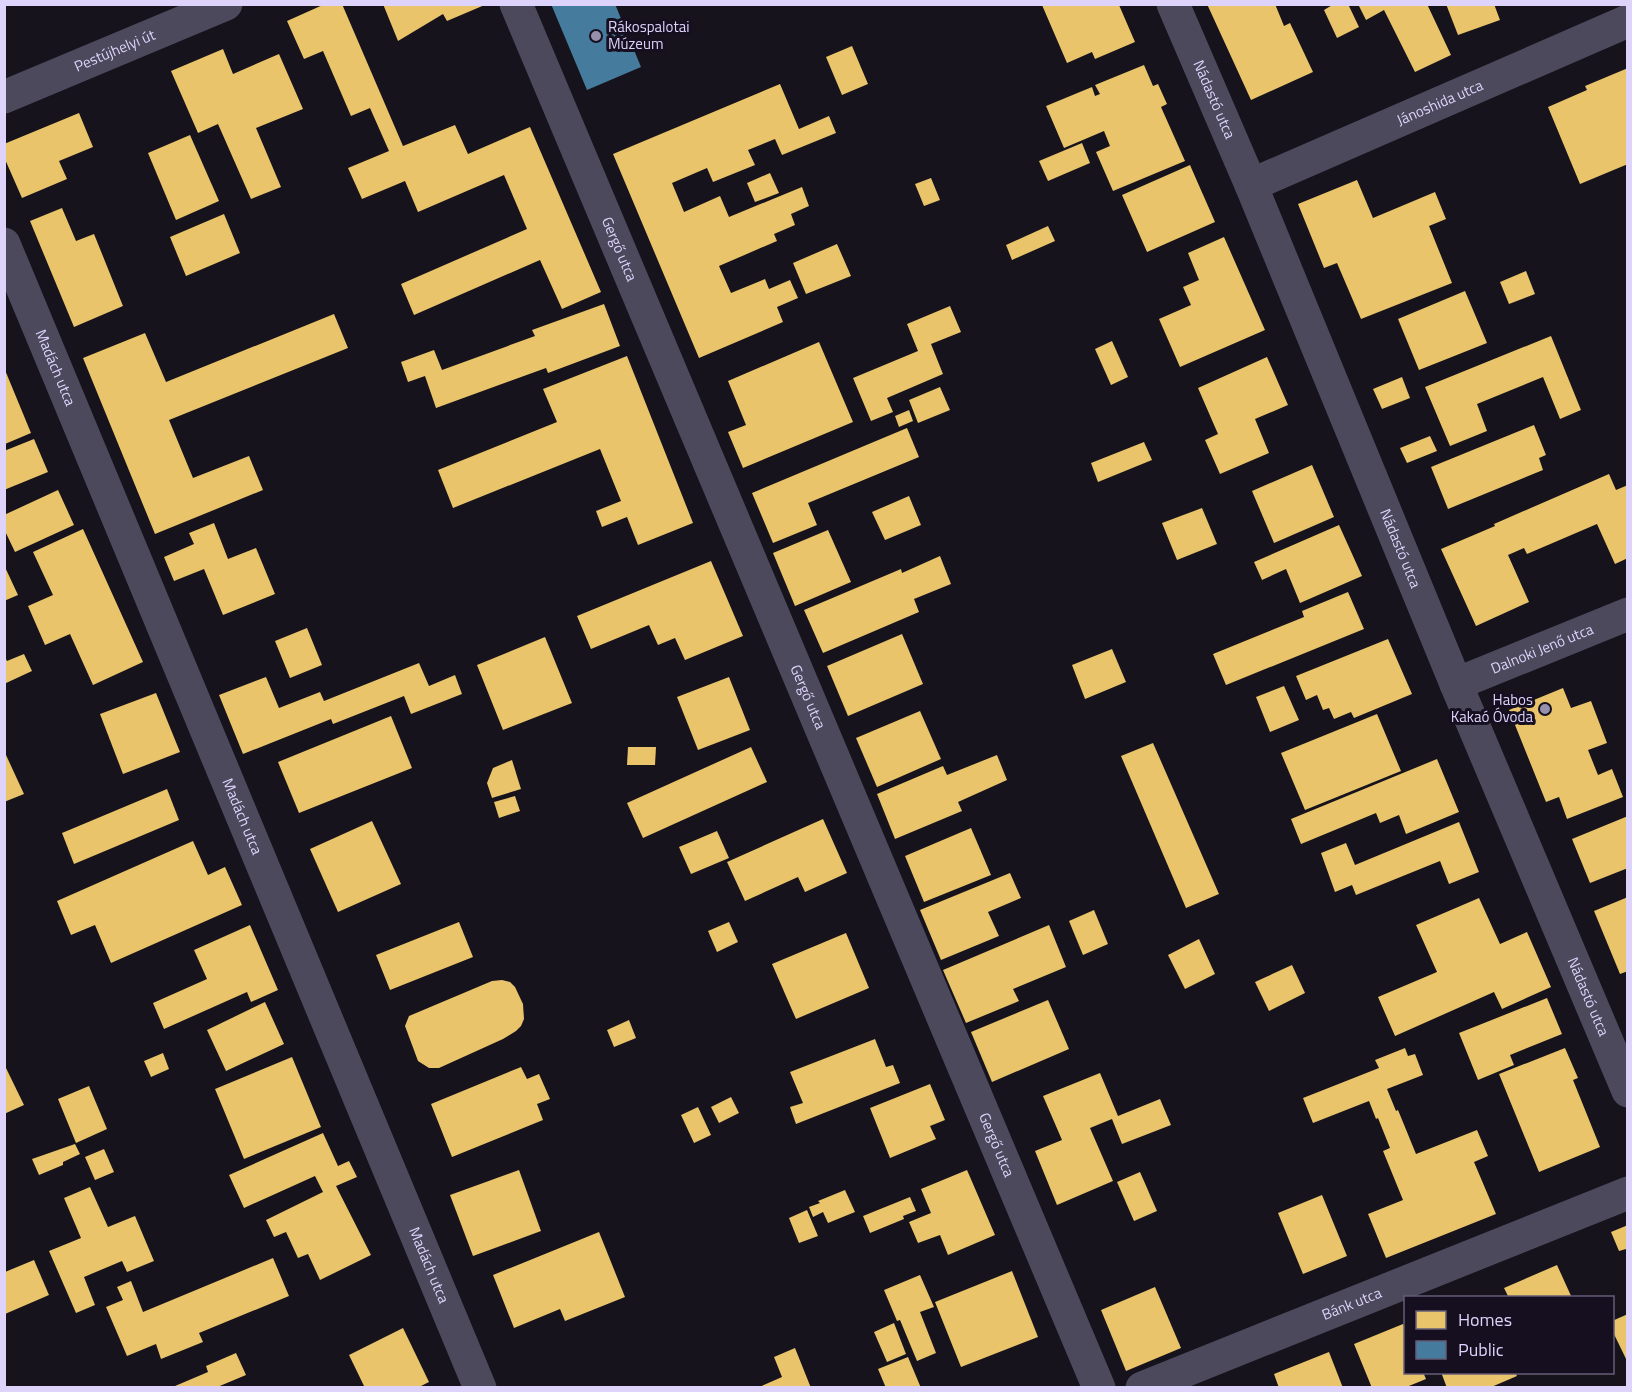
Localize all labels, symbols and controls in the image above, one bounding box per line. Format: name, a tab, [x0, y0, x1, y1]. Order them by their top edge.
place label: Rákospalotai Múzeum	[608, 15, 689, 55]
street label: Pestújhelyi út	[70, 23, 159, 77]
marker: Rákospalotai Múzeum	[589, 29, 603, 43]
street label: Nádastó utca	[1187, 56, 1242, 143]
street label: Jánoshida utca	[1393, 73, 1487, 131]
street label: Gergő utca	[596, 213, 644, 285]
street label: Madách utca	[30, 326, 82, 410]
street label: Nádastó utca	[1374, 505, 1428, 592]
street label: Dalnoki Jenő utca	[1487, 617, 1597, 680]
street label: Gergő utca	[785, 661, 832, 733]
place label: Habos Kakaó Óvoda	[1451, 688, 1533, 728]
marker: Habos Kakaó Óvoda	[1538, 702, 1552, 716]
street label: Madách utca	[217, 775, 269, 858]
street label: Nádastó utca	[1562, 953, 1616, 1040]
street label: Gergő utca	[973, 1109, 1021, 1181]
street label: Madách utca	[403, 1223, 456, 1307]
street label: Bánk utca	[1318, 1281, 1385, 1326]
legend	[1404, 1296, 1614, 1374]
text: Homes	[1458, 1306, 1512, 1333]
text: Public	[1458, 1336, 1504, 1363]

